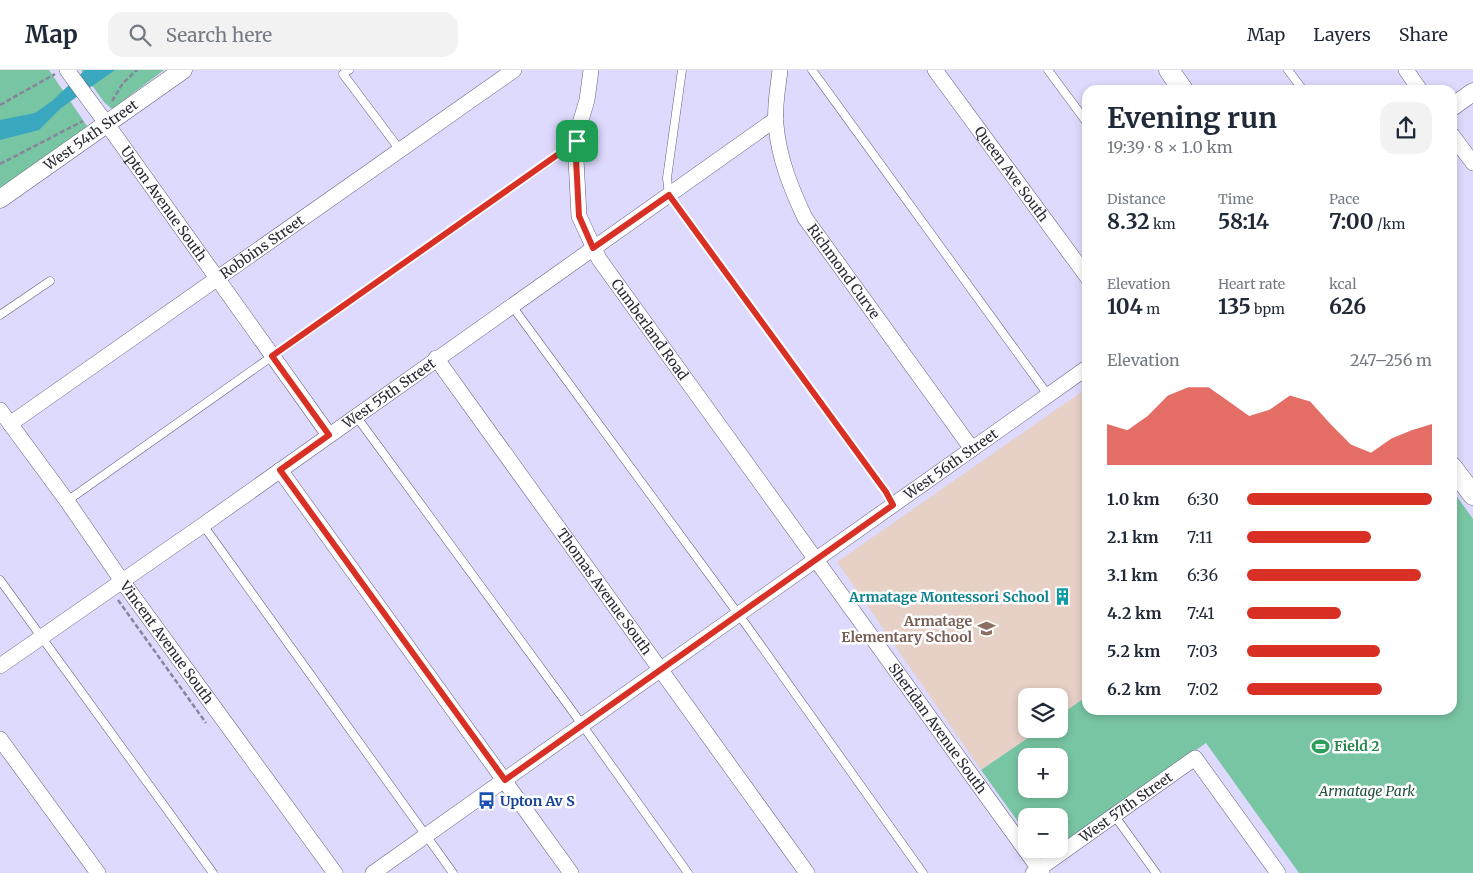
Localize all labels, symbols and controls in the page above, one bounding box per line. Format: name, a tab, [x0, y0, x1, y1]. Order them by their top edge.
search box	[108, 12, 458, 57]
text: Map	[25, 19, 78, 50]
icon: search	[126, 21, 154, 49]
text: Search here	[166, 23, 272, 47]
text: Map	[1247, 23, 1285, 46]
text: Layers	[1313, 23, 1371, 46]
text: Share	[1399, 23, 1448, 46]
street label: West 54th Street	[39, 95, 142, 175]
text: Evening run	[1107, 100, 1277, 136]
button: share	[1380, 102, 1432, 154]
pin	[556, 120, 598, 162]
street label: Queen Ave South	[970, 123, 1052, 225]
icon: arrive	[563, 127, 591, 155]
text: 19:39 · 8 × 1.0 km	[1107, 137, 1233, 157]
street label: Upton Avenue South	[117, 143, 211, 265]
text: Distance	[1107, 190, 1166, 208]
text: Time	[1218, 190, 1254, 208]
text: Pace	[1329, 190, 1360, 208]
text: 8.32	[1107, 208, 1150, 235]
text: 58:14	[1218, 208, 1269, 235]
text: 7:00	[1329, 208, 1374, 235]
street label: Robbins Street	[216, 211, 308, 283]
text: km	[1150, 215, 1176, 233]
text: /km	[1374, 215, 1405, 233]
street label: Richmond Curve	[803, 220, 884, 322]
street label: Cumberland Road	[607, 275, 693, 384]
text: Elevation	[1107, 275, 1171, 293]
text: Heart rate	[1218, 275, 1285, 293]
text: kcal	[1329, 275, 1357, 293]
text: 104	[1107, 293, 1143, 320]
text: 135	[1218, 293, 1251, 320]
text: 626	[1329, 293, 1366, 320]
text: m	[1143, 300, 1160, 318]
text: bpm	[1251, 300, 1285, 318]
text: Elevation	[1107, 350, 1180, 370]
text: 247–256 m	[1350, 350, 1432, 370]
street label: West 55th Street	[338, 354, 439, 433]
street label: West 56th Street	[900, 424, 1002, 504]
text: 1.0 km	[1107, 489, 1160, 509]
text: 6:30	[1187, 489, 1219, 509]
street label: Thomas Avenue South	[553, 525, 656, 658]
text: 2.1 km	[1107, 527, 1158, 547]
text: 7:11	[1187, 527, 1213, 547]
text: 3.1 km	[1107, 565, 1158, 585]
text: 6:36	[1187, 565, 1218, 585]
street label: Vincent Avenue South	[115, 577, 218, 707]
building icon: Armatage Montessori School	[1053, 587, 1073, 607]
place label: Armatage Montessori School	[848, 588, 1049, 606]
text: 4.2 km	[1107, 603, 1162, 623]
text: 7:41	[1187, 603, 1214, 623]
place label: Armatage Elementary School	[841, 612, 972, 646]
school or university icon: Armatage Elementary School	[976, 619, 996, 639]
text: 5.2 km	[1107, 641, 1160, 661]
text: 7:03	[1187, 641, 1218, 661]
street label: Sheridan Avenue South	[885, 660, 991, 797]
text: 6.2 km	[1107, 679, 1161, 699]
text: 7:02	[1187, 679, 1218, 699]
map controls	[1018, 688, 1068, 858]
button: layers	[1018, 688, 1068, 738]
sports icon: Field 2	[1310, 736, 1330, 756]
place label: Field 2	[1334, 737, 1380, 755]
button: +	[1018, 748, 1068, 798]
street label: West 57th Street	[1075, 768, 1176, 847]
park label: Armatage Park	[1318, 782, 1415, 800]
bus stop icon: Upton Av S	[476, 791, 496, 811]
place label: Upton Av S	[500, 792, 575, 810]
button: −	[1018, 808, 1068, 858]

